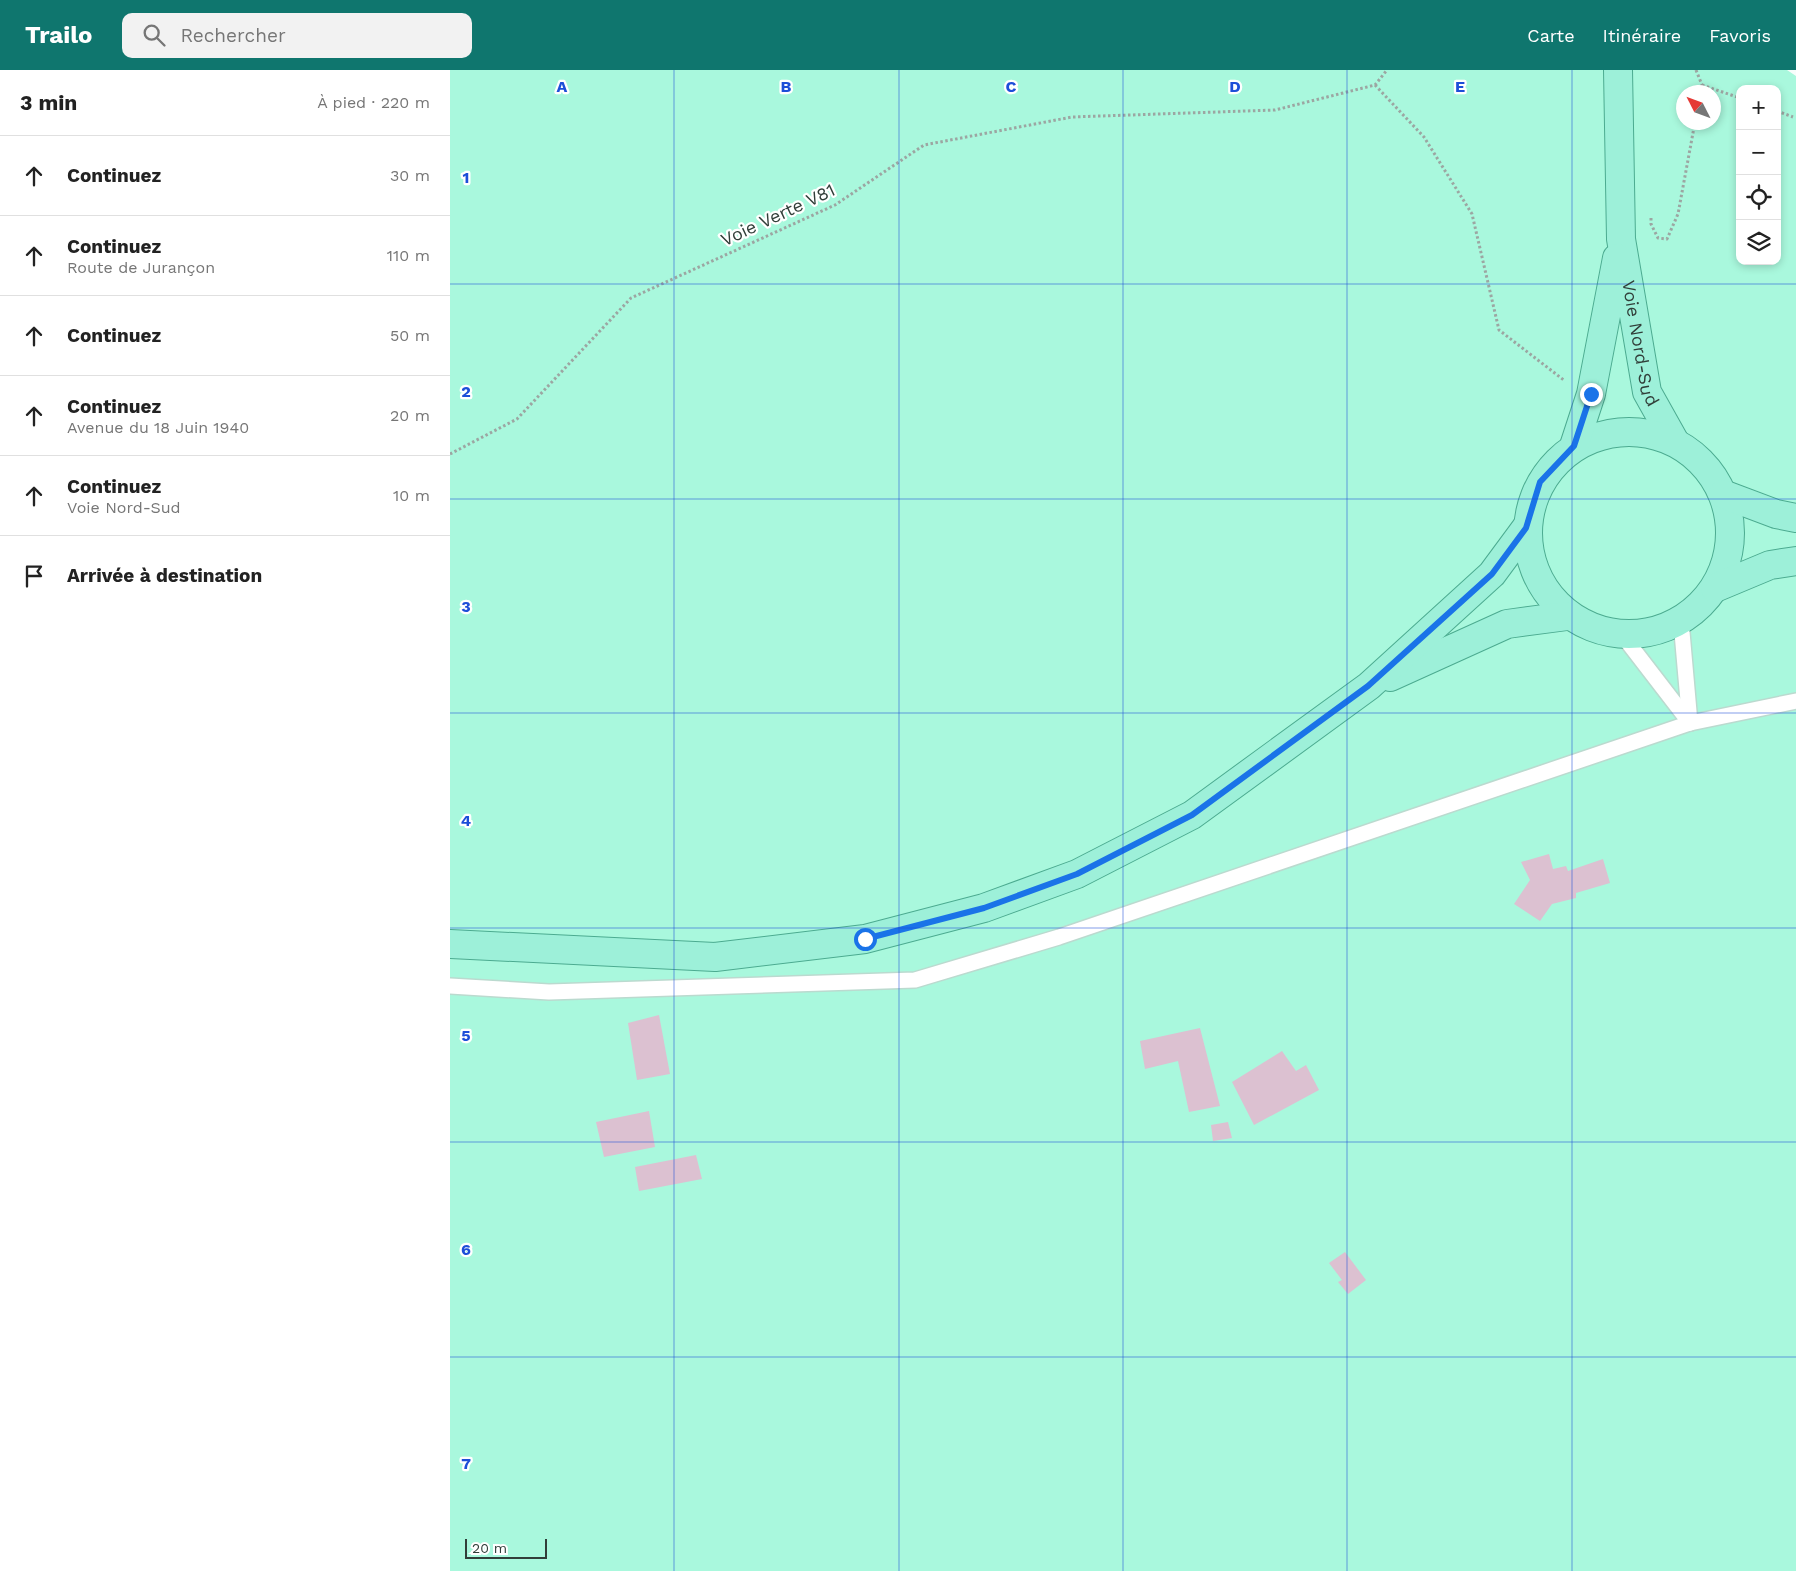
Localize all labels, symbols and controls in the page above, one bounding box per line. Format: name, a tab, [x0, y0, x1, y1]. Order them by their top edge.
search box	[122, 13, 472, 58]
text: Trailo	[25, 21, 92, 49]
icon: search	[140, 21, 168, 49]
text: Rechercher	[180, 24, 286, 47]
text: Carte	[1527, 25, 1575, 46]
text: Itinéraire	[1603, 25, 1681, 46]
text: Favoris	[1709, 25, 1771, 46]
text: A	[557, 77, 568, 96]
text: B	[781, 77, 792, 96]
text: C	[1006, 77, 1017, 96]
text: D	[1229, 77, 1241, 96]
text: E	[1455, 77, 1465, 96]
north arrow	[1676, 85, 1721, 130]
map controls	[1736, 85, 1781, 265]
button: +	[1736, 85, 1781, 130]
text: 3 min	[20, 90, 77, 115]
text: À pied · 220 m	[317, 93, 430, 112]
button: −	[1736, 130, 1781, 175]
icon: ahead	[20, 162, 48, 190]
text: Continuez	[67, 164, 161, 187]
text: 30 m	[390, 166, 430, 185]
text: 1	[463, 168, 469, 187]
button: locate	[1736, 175, 1781, 220]
street label: Voie Verte V81	[717, 179, 838, 250]
button: layers	[1736, 220, 1781, 265]
text: Continuez	[67, 235, 161, 258]
icon: ahead	[20, 242, 48, 270]
text: 110 m	[387, 246, 430, 265]
text: Route de Jurançon	[67, 258, 215, 277]
street label: Voie Nord-Sud	[1618, 279, 1664, 410]
icon: ahead	[20, 322, 48, 350]
text: Continuez	[67, 324, 161, 347]
text: 50 m	[390, 326, 430, 345]
text: 2	[461, 382, 471, 401]
route end	[1580, 383, 1603, 406]
text: Continuez	[67, 395, 161, 418]
icon: ahead	[20, 402, 48, 430]
text: 20 m	[390, 406, 430, 425]
text: Avenue du 18 Juin 1940	[67, 418, 249, 437]
text: Continuez	[67, 475, 161, 498]
icon: ahead	[20, 482, 48, 510]
text: 10 m	[393, 486, 430, 505]
text: Voie Nord-Sud	[67, 498, 181, 517]
icon: arrive	[20, 562, 48, 590]
text: Arrivée à destination	[67, 564, 262, 587]
text: 3	[461, 597, 471, 616]
text: 4	[461, 811, 471, 830]
route start	[854, 928, 877, 951]
text: 5	[461, 1026, 471, 1045]
text: 6	[461, 1240, 471, 1259]
text: 7	[461, 1454, 471, 1473]
scale bar	[465, 1536, 548, 1559]
text: 20 m	[472, 1540, 507, 1556]

